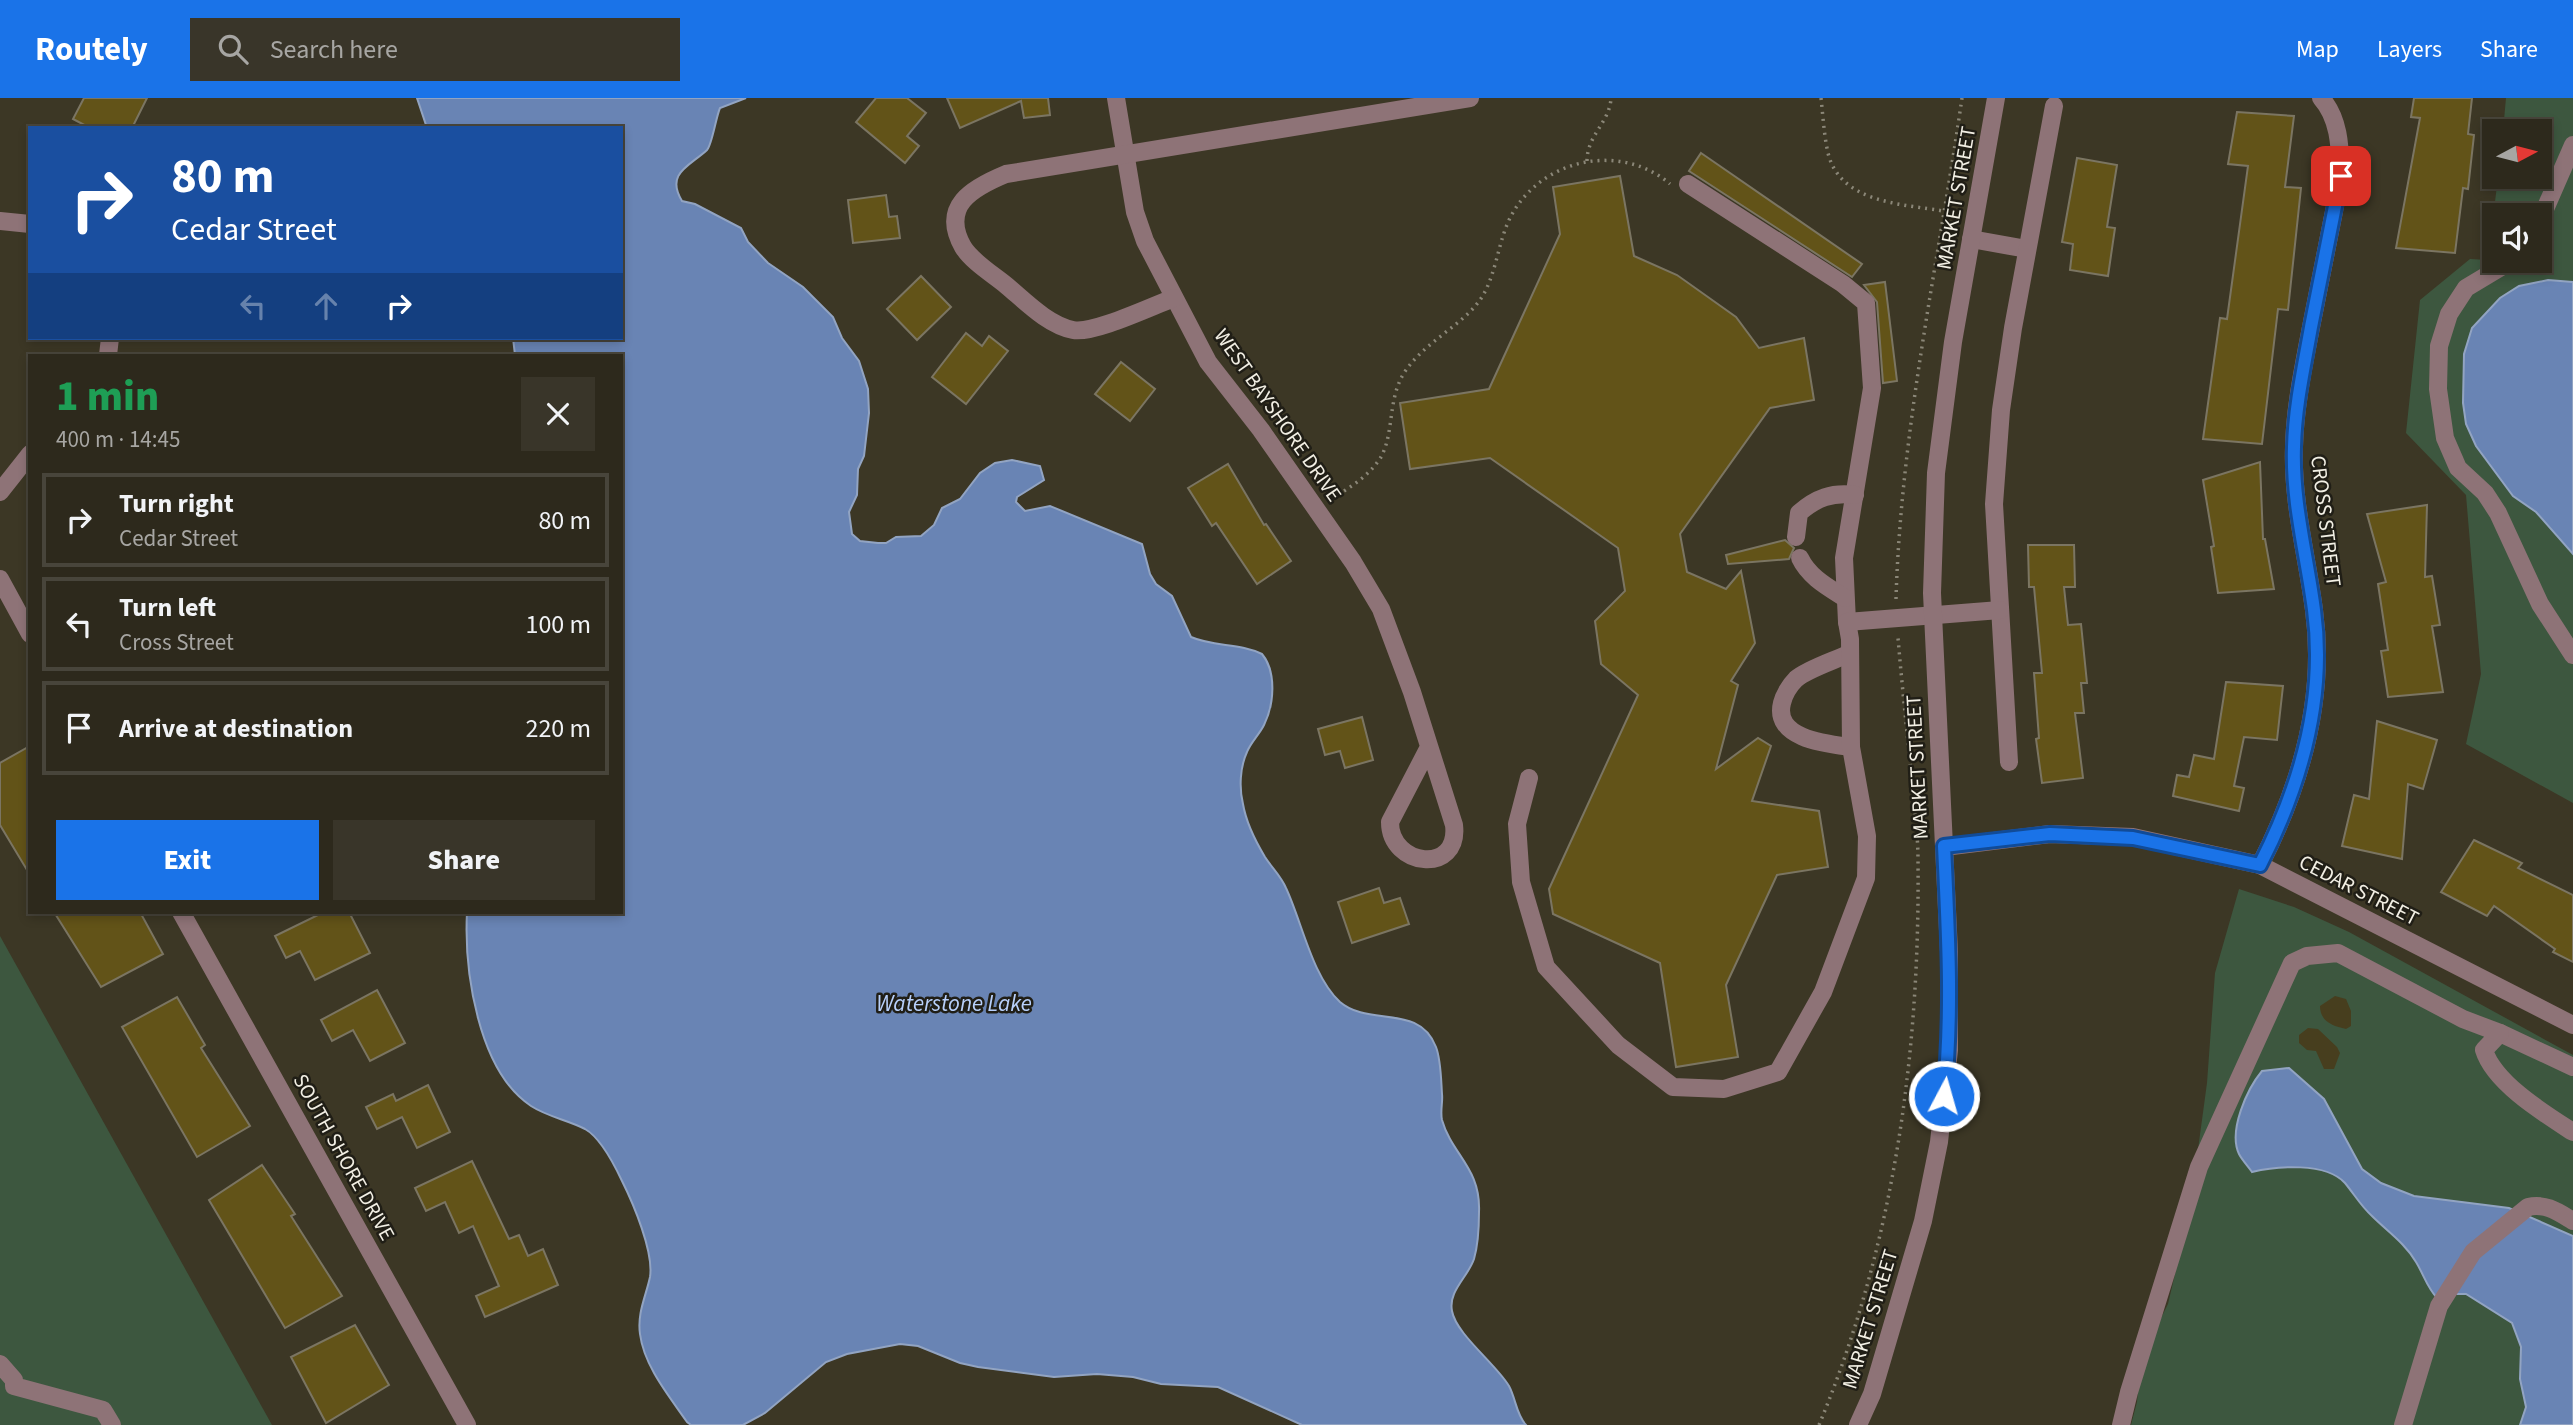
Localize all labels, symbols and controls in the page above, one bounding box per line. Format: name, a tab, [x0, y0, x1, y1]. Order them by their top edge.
search box	[190, 18, 680, 81]
text: Routely	[35, 26, 148, 73]
icon: search	[214, 30, 252, 68]
text: Search here	[270, 31, 398, 68]
text: Map	[2296, 32, 2339, 67]
text: Layers	[2377, 32, 2442, 67]
text: Share	[2480, 32, 2538, 67]
north arrow	[2482, 119, 2552, 189]
map controls	[2482, 119, 2552, 273]
street label: MARKET STREET	[1929, 124, 1983, 272]
text: 80 m	[171, 142, 275, 212]
pin	[2311, 146, 2371, 206]
icon: right	[56, 154, 147, 245]
icon: arrive	[2322, 157, 2360, 195]
button: sound	[2482, 203, 2552, 273]
text: Cedar Street	[171, 207, 337, 253]
icon: left	[234, 287, 272, 325]
icon: ahead	[307, 287, 345, 325]
icon: right	[380, 287, 418, 325]
street label: WEST BAYSHORE DRIVE	[1207, 322, 1349, 508]
text: 1 min	[56, 367, 159, 427]
button: close	[521, 377, 595, 451]
text: 400 m · 14:45	[56, 423, 180, 456]
street label: CROSS STREET	[2303, 454, 2349, 588]
text: Turn right	[119, 485, 234, 522]
icon: right	[60, 501, 98, 539]
text: 80 m	[538, 502, 591, 539]
text: Cedar Street	[119, 522, 238, 555]
text: Turn left	[119, 589, 216, 626]
icon: left	[60, 605, 98, 643]
text: 100 m	[525, 606, 591, 643]
text: Cross Street	[119, 626, 234, 659]
street label: MARKET STREET	[1898, 694, 1936, 840]
icon: arrive	[60, 709, 98, 747]
text: Arrive at destination	[119, 710, 353, 747]
text: 220 m	[525, 710, 591, 747]
button: Exit	[56, 820, 319, 900]
button: Share	[333, 820, 595, 900]
street label: CEDAR STREET	[2294, 847, 2424, 933]
water label: Waterstone Lake	[876, 987, 1032, 1020]
position arrow	[1907, 1059, 1981, 1133]
street label: SOUTH SHORE DRIVE	[286, 1068, 402, 1246]
street label: MARKET STREET	[1835, 1245, 1905, 1393]

